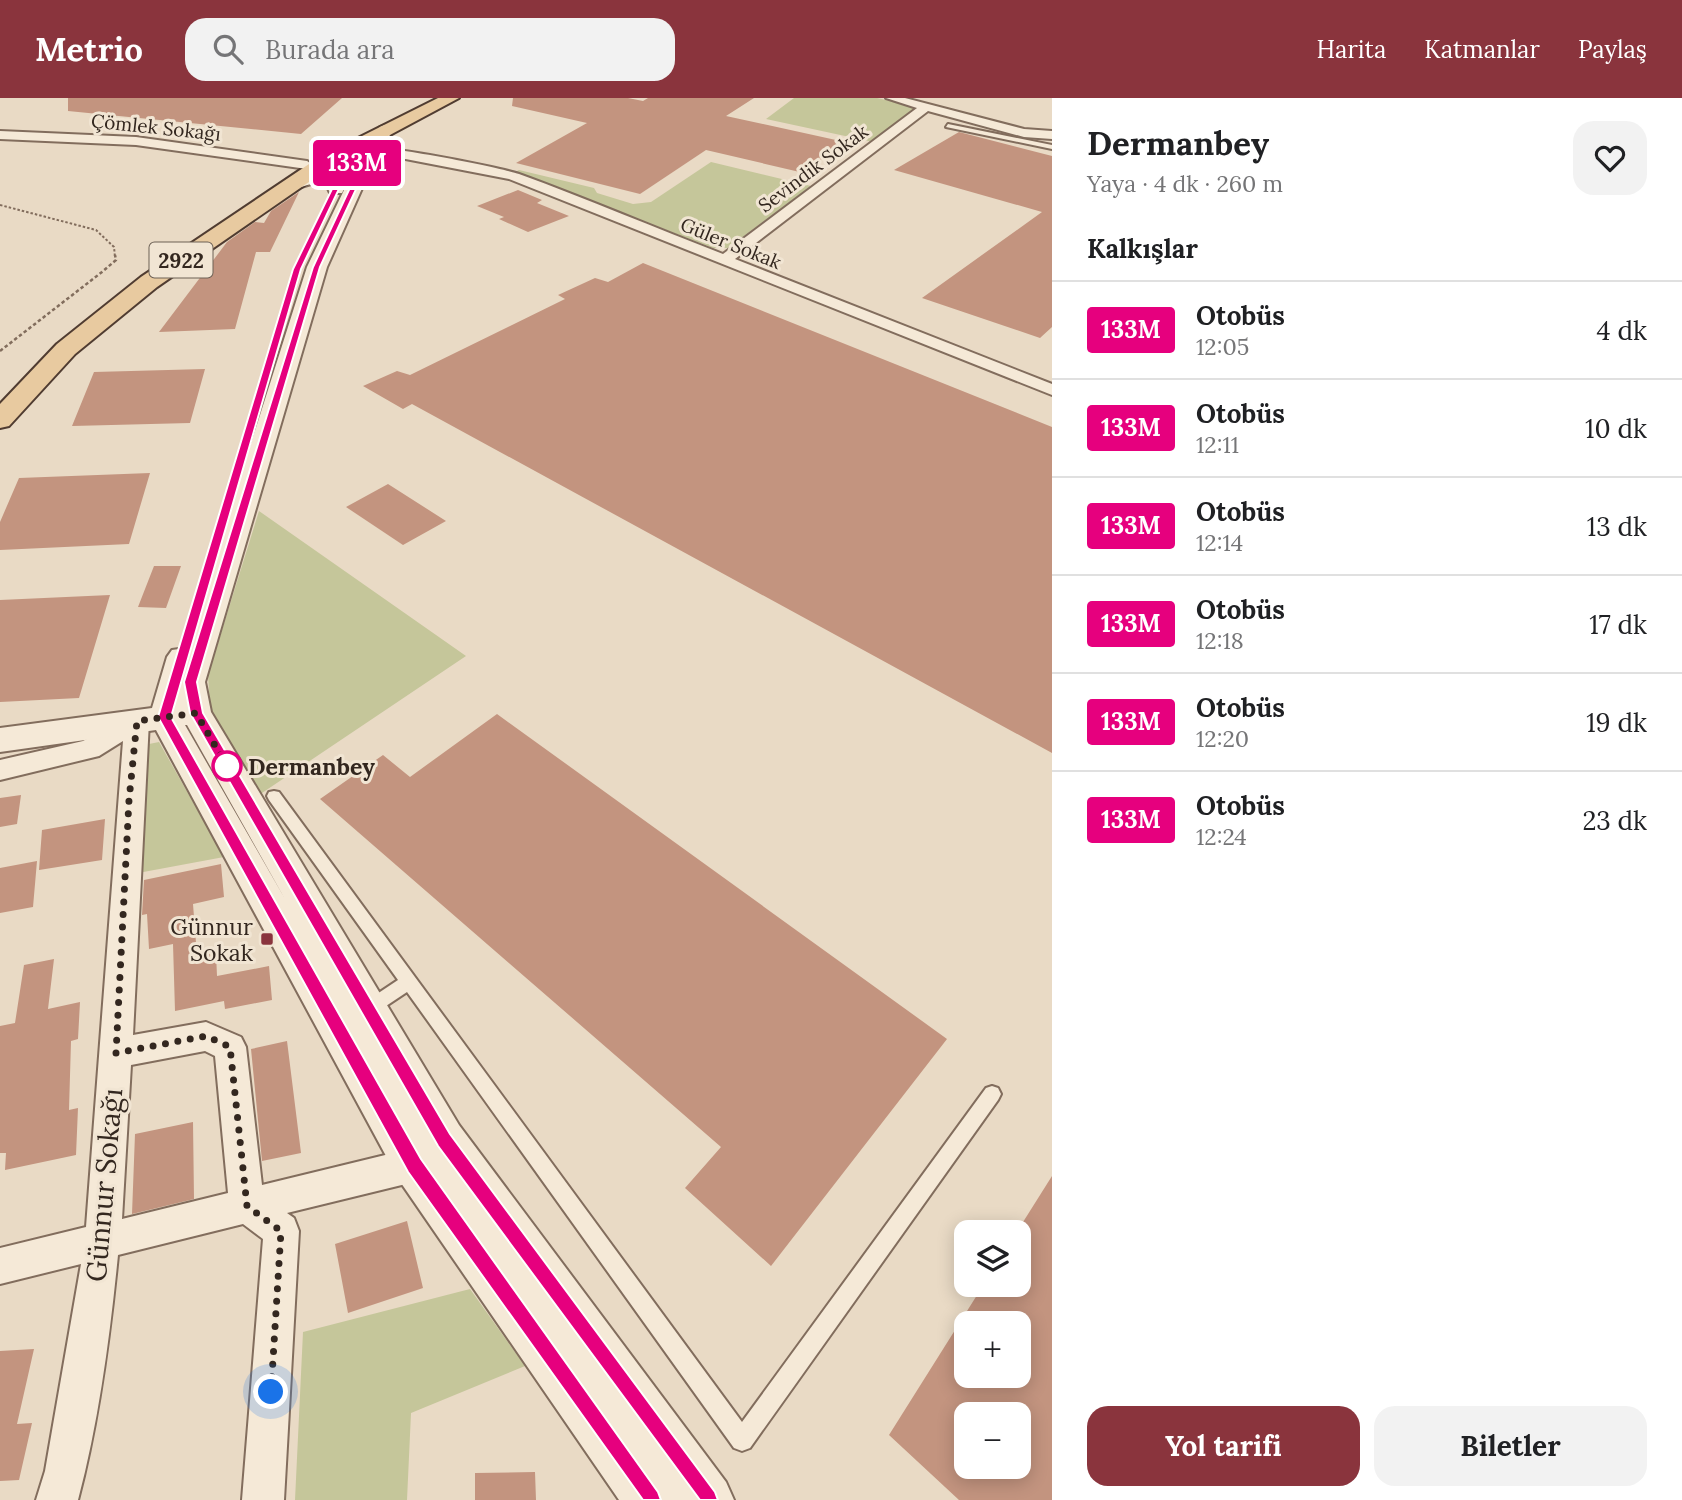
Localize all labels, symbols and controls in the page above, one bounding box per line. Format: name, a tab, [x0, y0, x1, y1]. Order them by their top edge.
search box	[185, 18, 675, 81]
text: Metrio	[35, 28, 143, 70]
icon: search	[209, 30, 247, 68]
text: Burada ara	[265, 33, 395, 66]
text: Harita	[1317, 34, 1386, 65]
text: Katmanlar	[1424, 34, 1540, 65]
text: Paylaş	[1578, 34, 1647, 65]
street label: Çömlek Sokağı	[90, 108, 222, 146]
street label: Sevindik Sokak	[753, 118, 873, 217]
button: heart	[1573, 121, 1647, 195]
text: Dermanbey	[1087, 122, 1269, 164]
line badge: 133M	[308, 140, 406, 186]
text: 133M	[327, 147, 387, 178]
text: Yaya · 4 dk · 260 m	[1087, 169, 1283, 198]
street label: Güler Sokak	[677, 212, 786, 274]
text: Kalkışlar	[1087, 232, 1198, 265]
road number: 2922	[150, 242, 212, 278]
text: Otobüs	[1196, 299, 1285, 332]
text: 133M	[1101, 314, 1161, 345]
text: 4 dk	[1597, 314, 1647, 347]
text: 12:05	[1196, 332, 1249, 361]
text: Otobüs	[1196, 397, 1285, 430]
text: 133M	[1101, 412, 1161, 443]
text: 10 dk	[1585, 412, 1647, 445]
text: 12:11	[1196, 430, 1239, 459]
text: Otobüs	[1196, 495, 1285, 528]
text: 133M	[1101, 510, 1161, 541]
text: 13 dk	[1587, 510, 1647, 543]
text: 12:14	[1196, 528, 1243, 557]
text: Otobüs	[1196, 593, 1285, 626]
text: 133M	[1101, 608, 1161, 639]
text: 17 dk	[1589, 608, 1647, 641]
text: 12:18	[1196, 626, 1244, 655]
text: Otobüs	[1196, 691, 1285, 724]
text: 133M	[1101, 706, 1161, 737]
text: 19 dk	[1586, 706, 1647, 739]
text: 12:20	[1196, 724, 1249, 753]
marker: Dermanbey	[212, 751, 242, 781]
place label: Dermanbey	[248, 752, 375, 781]
text: Otobüs	[1196, 789, 1285, 822]
text: 133M	[1101, 804, 1161, 835]
text: 23 dk	[1583, 804, 1647, 837]
text: 12:24	[1196, 822, 1247, 851]
place label: Günnur Sokak	[170, 912, 254, 967]
marker: Günnur Sokak	[259, 931, 275, 947]
street label: Günnur Sokağı	[78, 1087, 130, 1283]
map controls	[954, 1220, 1031, 1479]
button: layers	[954, 1220, 1031, 1297]
button: +	[954, 1311, 1031, 1388]
your location	[253, 1374, 288, 1409]
button: −	[954, 1402, 1031, 1479]
button: Yol tarifi	[1087, 1406, 1360, 1486]
button: Biletler	[1374, 1406, 1647, 1486]

